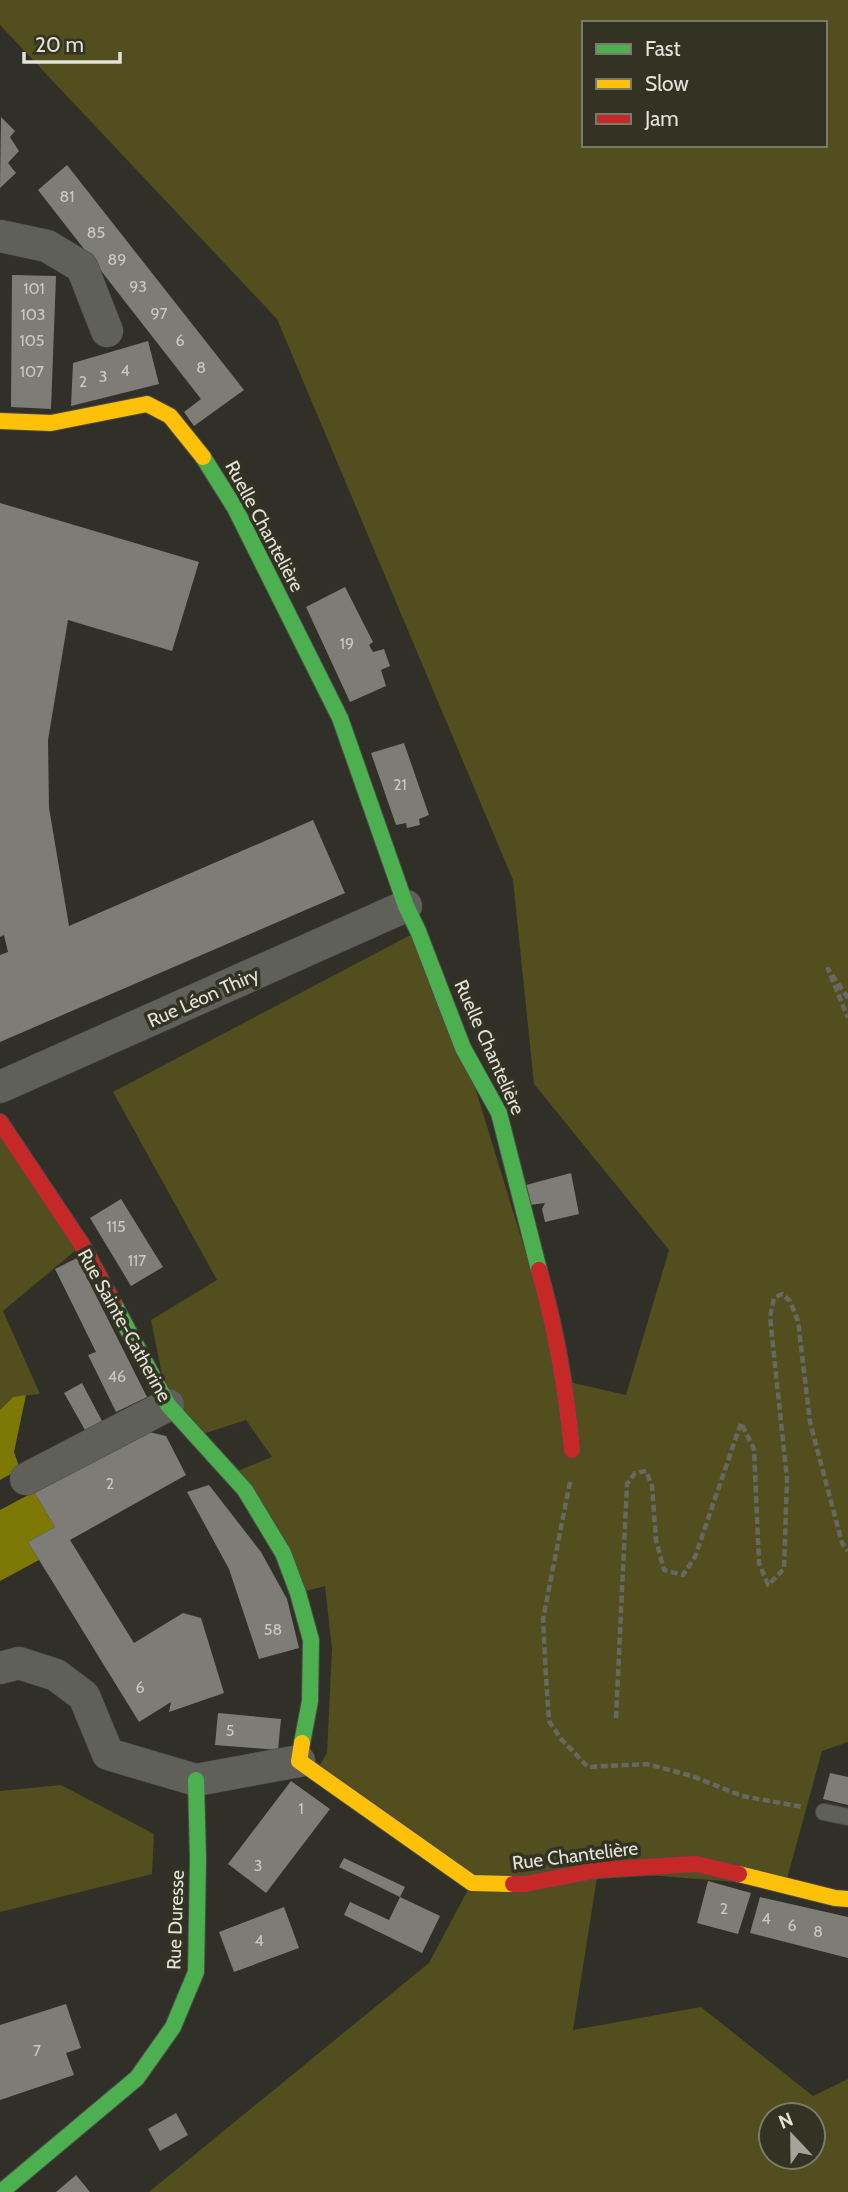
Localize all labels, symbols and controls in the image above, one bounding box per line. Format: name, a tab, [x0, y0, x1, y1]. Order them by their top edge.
scale bar	[24, 21, 121, 65]
legend	[582, 21, 827, 147]
text: 20 m	[35, 32, 84, 57]
text: Fast	[645, 36, 681, 61]
text: Slow	[645, 71, 689, 96]
text: Jam	[644, 106, 679, 131]
house number: 81	[60, 187, 74, 206]
house number: 85	[87, 223, 105, 242]
house number: 89	[108, 250, 126, 269]
house number: 93	[129, 277, 147, 296]
house number: 101	[23, 279, 45, 298]
house number: 97	[150, 304, 168, 323]
house number: 103	[20, 305, 46, 324]
house number: 105	[19, 331, 45, 350]
house number: 6	[175, 331, 185, 350]
house number: 8	[196, 358, 206, 377]
house number: 4	[120, 361, 130, 380]
house number: 107	[20, 362, 44, 381]
house number: 3	[99, 367, 107, 386]
house number: 2	[79, 372, 87, 391]
street label: Ruelle Chantelière	[220, 457, 309, 596]
house number: 19	[340, 634, 354, 653]
house number: 21	[393, 775, 407, 794]
street label: Rue Léon Thiry	[144, 962, 263, 1032]
street label: Ruelle Chantelière	[450, 976, 530, 1118]
house number: 115	[106, 1217, 126, 1236]
street label: Rue Sainte-Catherine	[73, 1245, 176, 1406]
house number: 117	[128, 1251, 146, 1270]
house number: 46	[108, 1367, 126, 1386]
house number: 2	[106, 1474, 114, 1493]
house number: 58	[264, 1620, 282, 1639]
house number: 6	[135, 1678, 145, 1697]
house number: 5	[226, 1721, 234, 1740]
house number: 1	[298, 1799, 304, 1818]
street label: Rue Chantelière	[511, 1836, 640, 1875]
house number: 3	[254, 1856, 262, 1875]
street label: Rue Duresse	[162, 1869, 189, 1970]
house number: 2	[720, 1899, 728, 1918]
house number: 4	[761, 1909, 771, 1928]
house number: 6	[787, 1916, 797, 1935]
house number: 8	[813, 1922, 823, 1941]
house number: 4	[254, 1931, 264, 1950]
house number: 7	[33, 2041, 41, 2060]
north arrow	[757, 2101, 827, 2171]
text: N	[775, 2108, 796, 2134]

